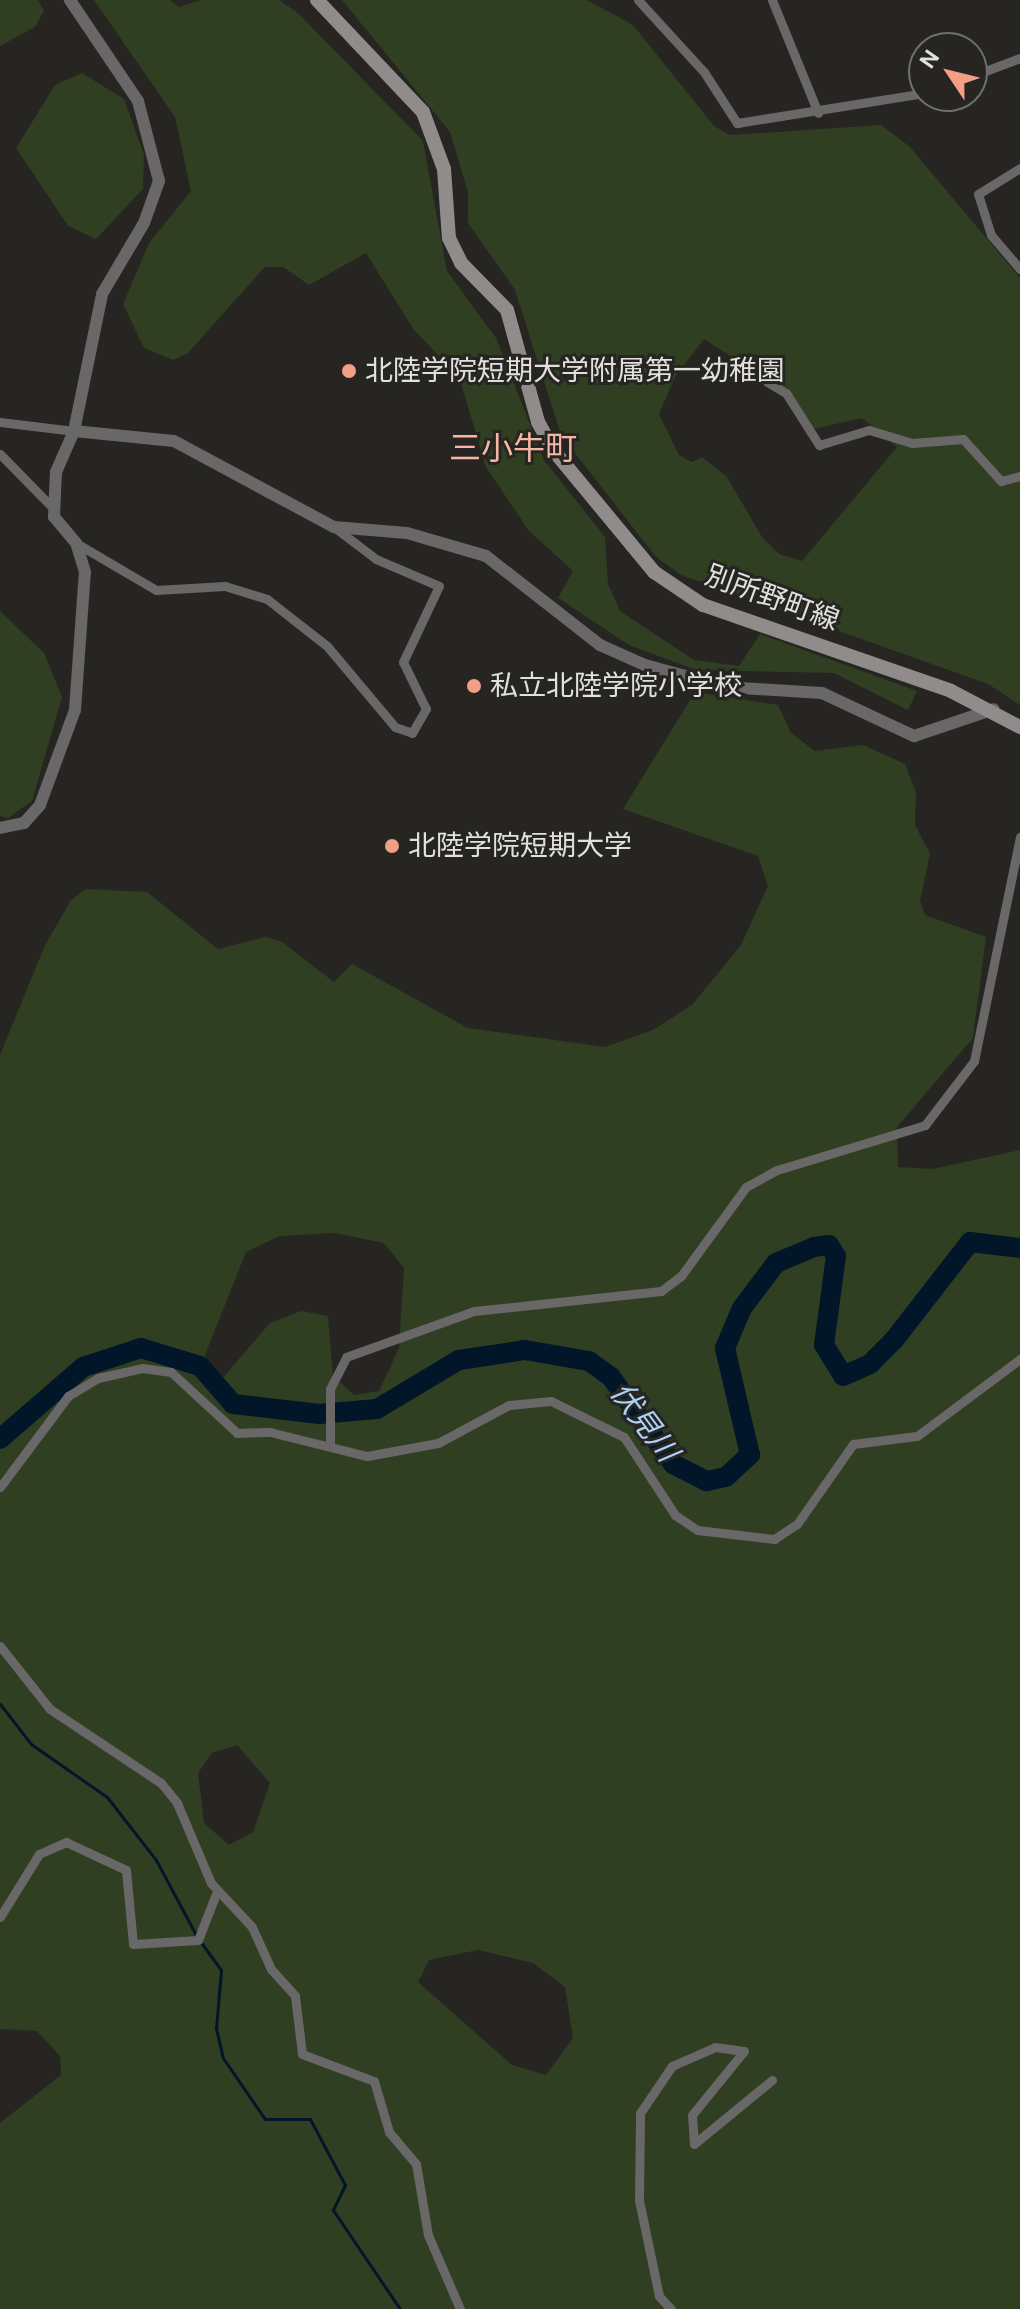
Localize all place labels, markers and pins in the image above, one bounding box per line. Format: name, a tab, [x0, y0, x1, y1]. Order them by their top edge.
place label: 北陸学院短期大学附属第一幼稚園	[365, 354, 785, 388]
marker: 北陸学院短期大学附属第一幼稚園	[340, 362, 358, 380]
place label: 私立北陸学院小学校	[490, 669, 742, 703]
marker: 私立北陸学院小学校	[465, 677, 483, 695]
place label: 北陸学院短期大学	[408, 829, 632, 863]
marker: 北陸学院短期大学	[383, 837, 401, 855]

